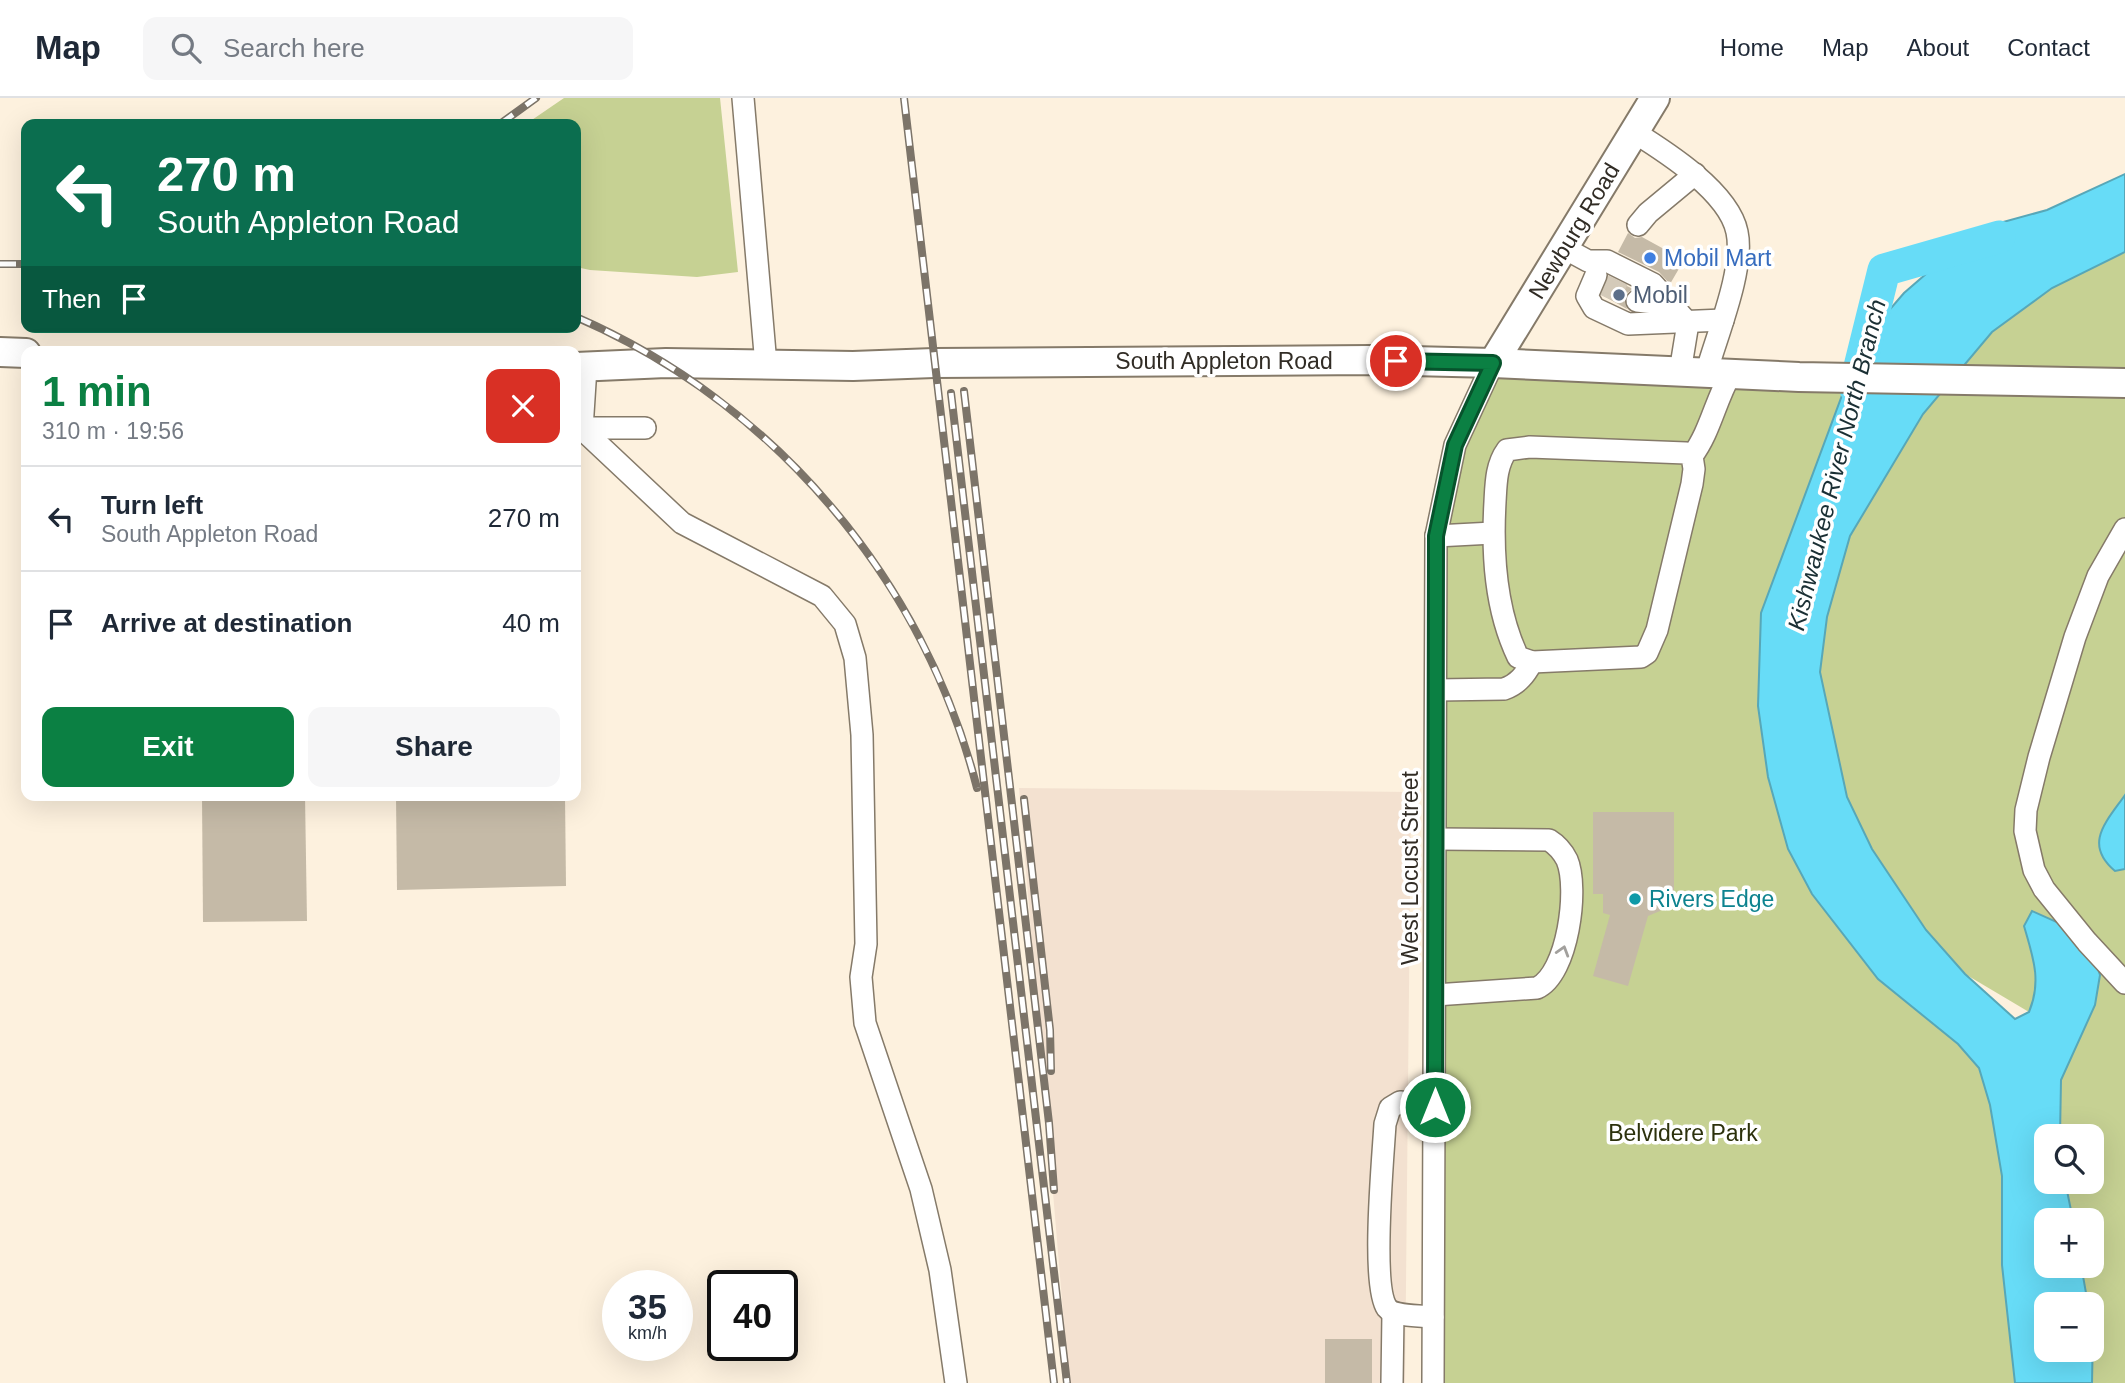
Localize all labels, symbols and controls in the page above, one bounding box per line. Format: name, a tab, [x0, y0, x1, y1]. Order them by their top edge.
search box	[143, 17, 633, 80]
text: Map	[35, 29, 101, 66]
icon: search	[167, 29, 205, 67]
text: Search here	[223, 33, 365, 63]
text: Home	[1720, 34, 1784, 61]
text: Map	[1822, 34, 1869, 61]
text: About	[1907, 34, 1969, 61]
text: Contact	[2007, 34, 2090, 61]
icon: left	[42, 147, 133, 238]
text: 270 m	[157, 147, 296, 201]
street label: Newburg Road	[1523, 159, 1625, 303]
text: South Appleton Road	[157, 204, 459, 240]
place label: Mobil Mart	[1664, 245, 1772, 271]
marker: Mobil Mart	[1642, 250, 1658, 266]
icon: arrive	[115, 280, 153, 318]
place label: Mobil	[1633, 282, 1688, 308]
text: Then	[42, 284, 101, 314]
marker: Mobil	[1611, 287, 1627, 303]
water label: Kishwaukee River North Branch	[1782, 297, 1891, 633]
pin	[1366, 331, 1426, 391]
icon: arrive	[1377, 342, 1415, 380]
street label: South Appleton Road	[1115, 348, 1333, 374]
text: 1 min	[42, 368, 152, 415]
button: close	[486, 369, 560, 443]
text: 310 m · 19:56	[42, 418, 184, 444]
text: Turn left	[101, 490, 203, 520]
icon: left	[42, 500, 80, 538]
text: 270 m	[488, 503, 560, 533]
text: South Appleton Road	[101, 521, 318, 547]
icon: arrive	[42, 605, 80, 643]
text: Arrive at destination	[101, 608, 352, 638]
text: 40 m	[502, 608, 560, 638]
button: Exit	[42, 707, 294, 787]
button: Share	[308, 707, 560, 787]
street label: West Locust Street	[1397, 770, 1423, 965]
place label: Rivers Edge	[1649, 886, 1774, 912]
marker: Rivers Edge	[1627, 891, 1643, 907]
one-way arrow	[1554, 946, 1569, 958]
position arrow	[1398, 1070, 1472, 1144]
park label: Belvidere Park	[1608, 1120, 1758, 1146]
map controls	[2034, 1124, 2104, 1362]
button: search	[2034, 1124, 2104, 1194]
button: +	[2034, 1208, 2104, 1278]
speed limit sign: 40	[707, 1270, 798, 1361]
text: 35	[628, 1287, 667, 1326]
button: −	[2034, 1292, 2104, 1362]
text: km/h	[628, 1323, 667, 1343]

